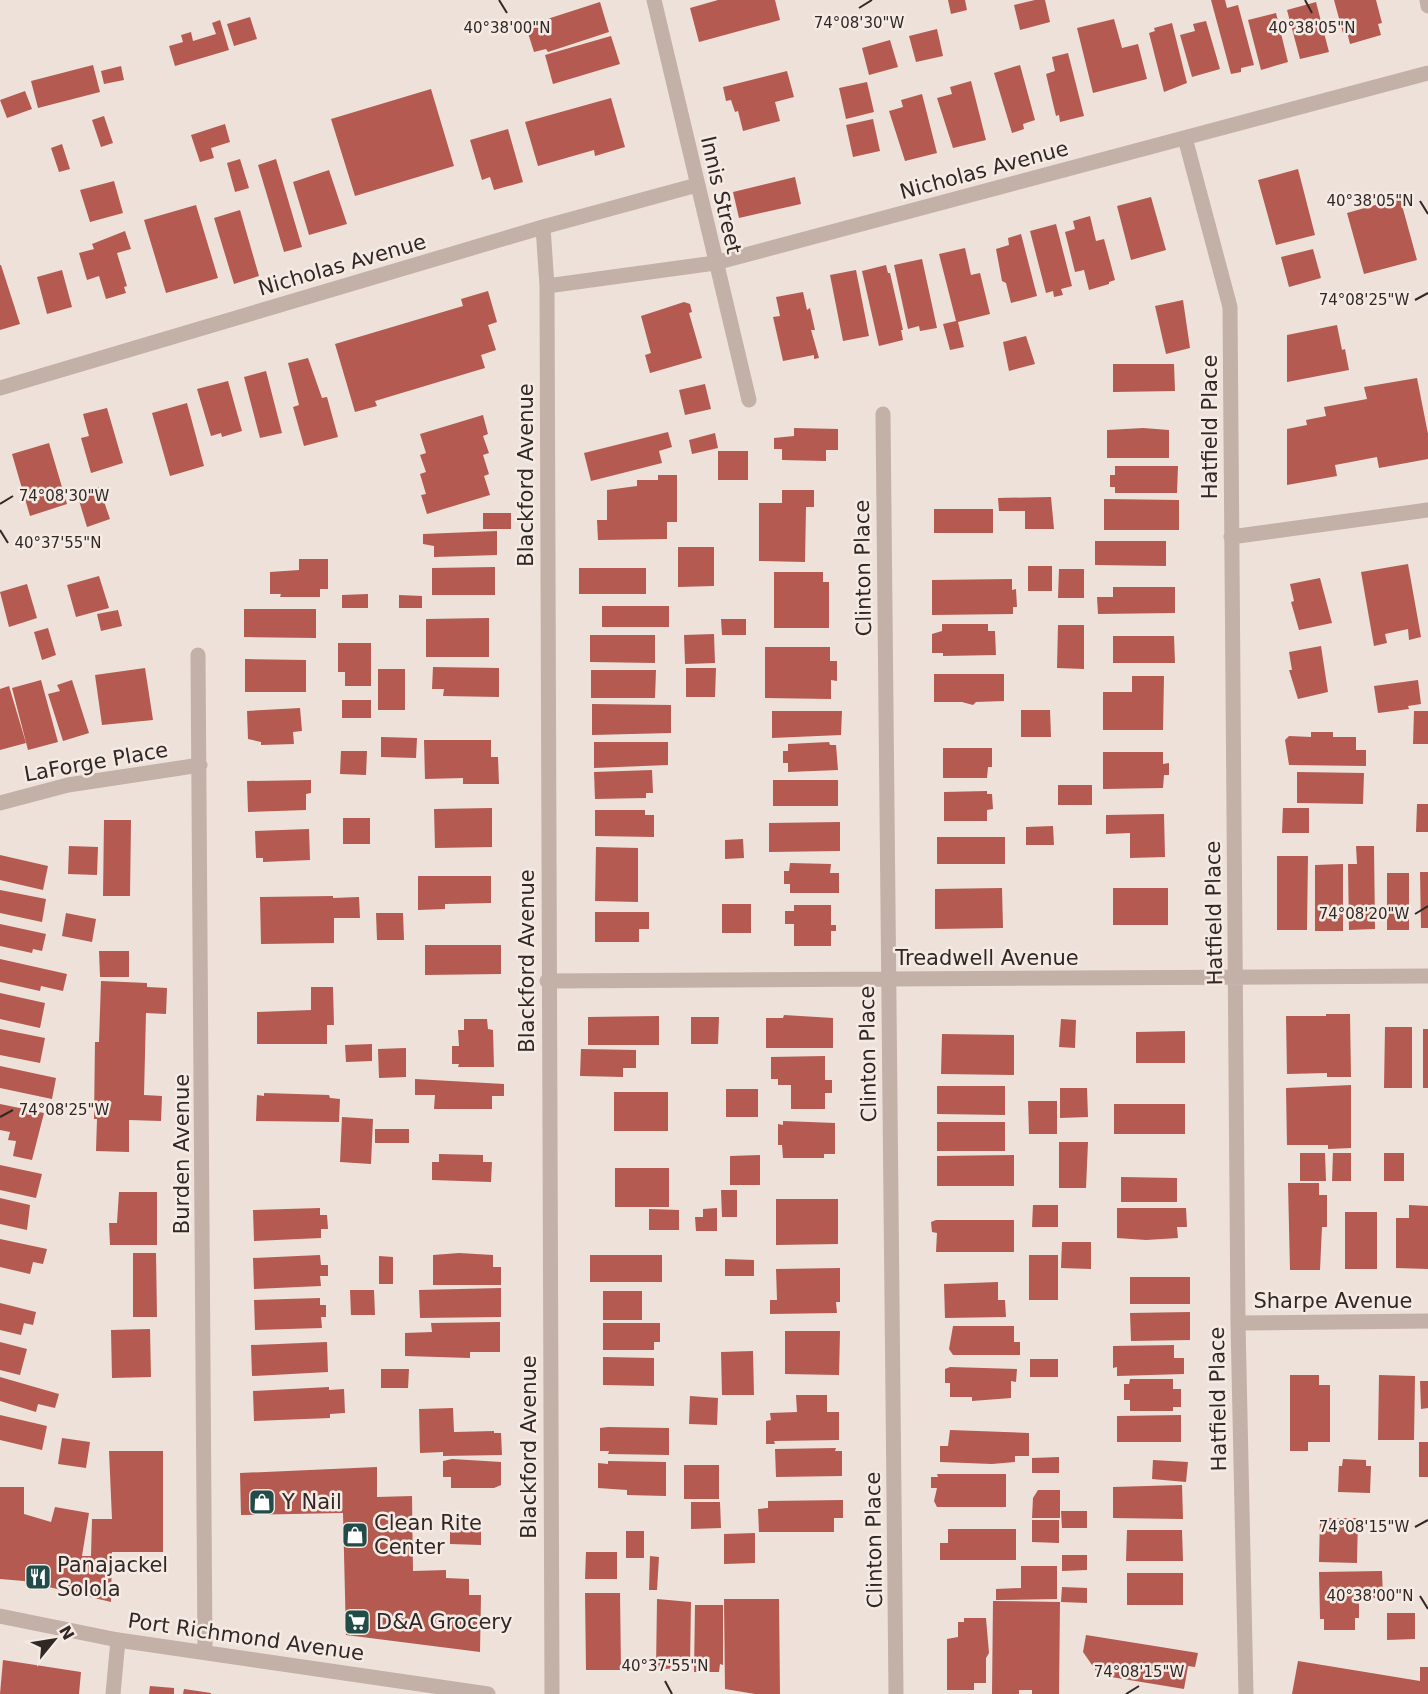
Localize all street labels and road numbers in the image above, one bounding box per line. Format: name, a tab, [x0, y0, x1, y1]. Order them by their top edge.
street label: Innis Street	[696, 134, 746, 256]
street label: Nicholas Avenue	[897, 136, 1071, 204]
street label: Nicholas Avenue	[255, 230, 429, 300]
street label: Hatfield Place	[1198, 355, 1222, 499]
street label: Blackford Avenue	[514, 383, 538, 567]
street label: Clinton Place	[850, 500, 876, 636]
street label: LaForge Place	[22, 738, 170, 786]
street label: Hatfield Place	[1201, 840, 1227, 986]
street label: Blackford Avenue	[515, 869, 539, 1053]
street label: Treadwell Avenue	[894, 946, 1079, 970]
street label: Clinton Place	[855, 986, 881, 1122]
street label: Burden Avenue	[170, 1074, 194, 1234]
street label: Sharpe Avenue	[1253, 1289, 1413, 1313]
street label: Hatfield Place	[1205, 1326, 1231, 1472]
street label: Blackford Avenue	[517, 1355, 541, 1539]
street label: Clinton Place	[861, 1472, 887, 1608]
street label: Port Richmond Avenue	[126, 1609, 366, 1665]

